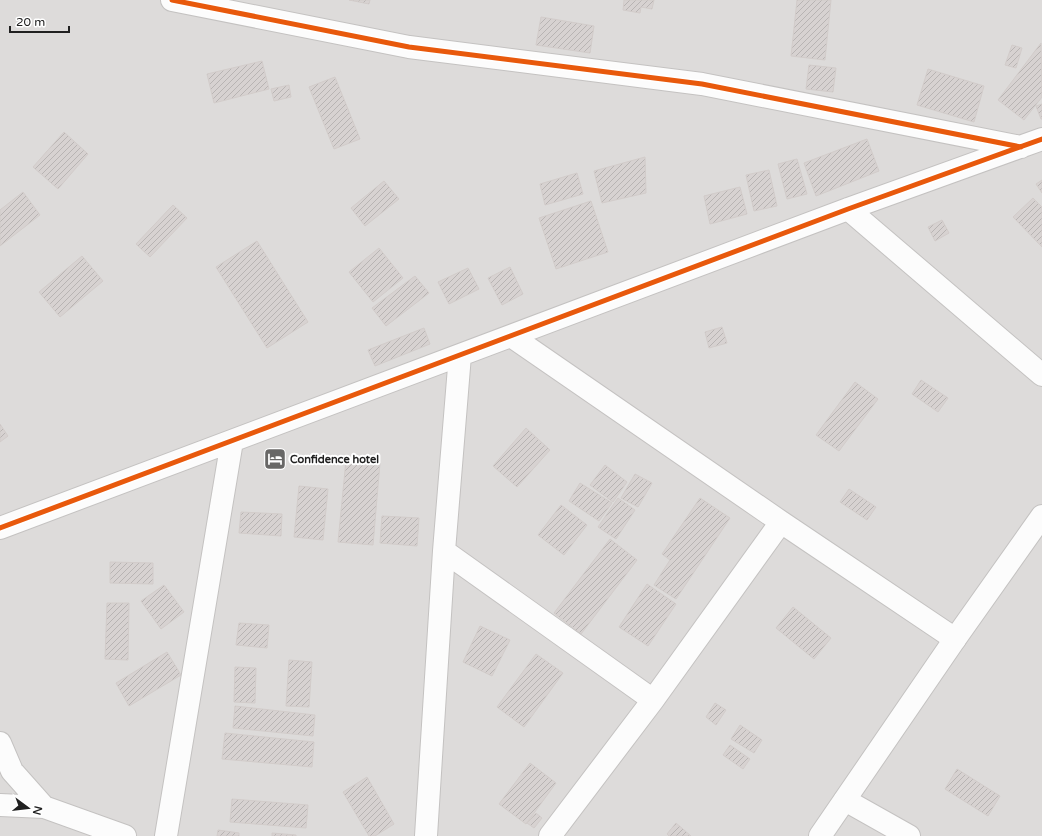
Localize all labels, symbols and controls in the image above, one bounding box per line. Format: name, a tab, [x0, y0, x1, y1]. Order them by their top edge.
scale bar	[10, 8, 69, 34]
text: 20 m	[16, 15, 45, 29]
hotel icon: Confidence hotel	[262, 446, 288, 472]
place label: Confidence hotel	[290, 453, 379, 466]
north arrow	[8, 788, 48, 828]
text: N	[30, 805, 45, 816]

